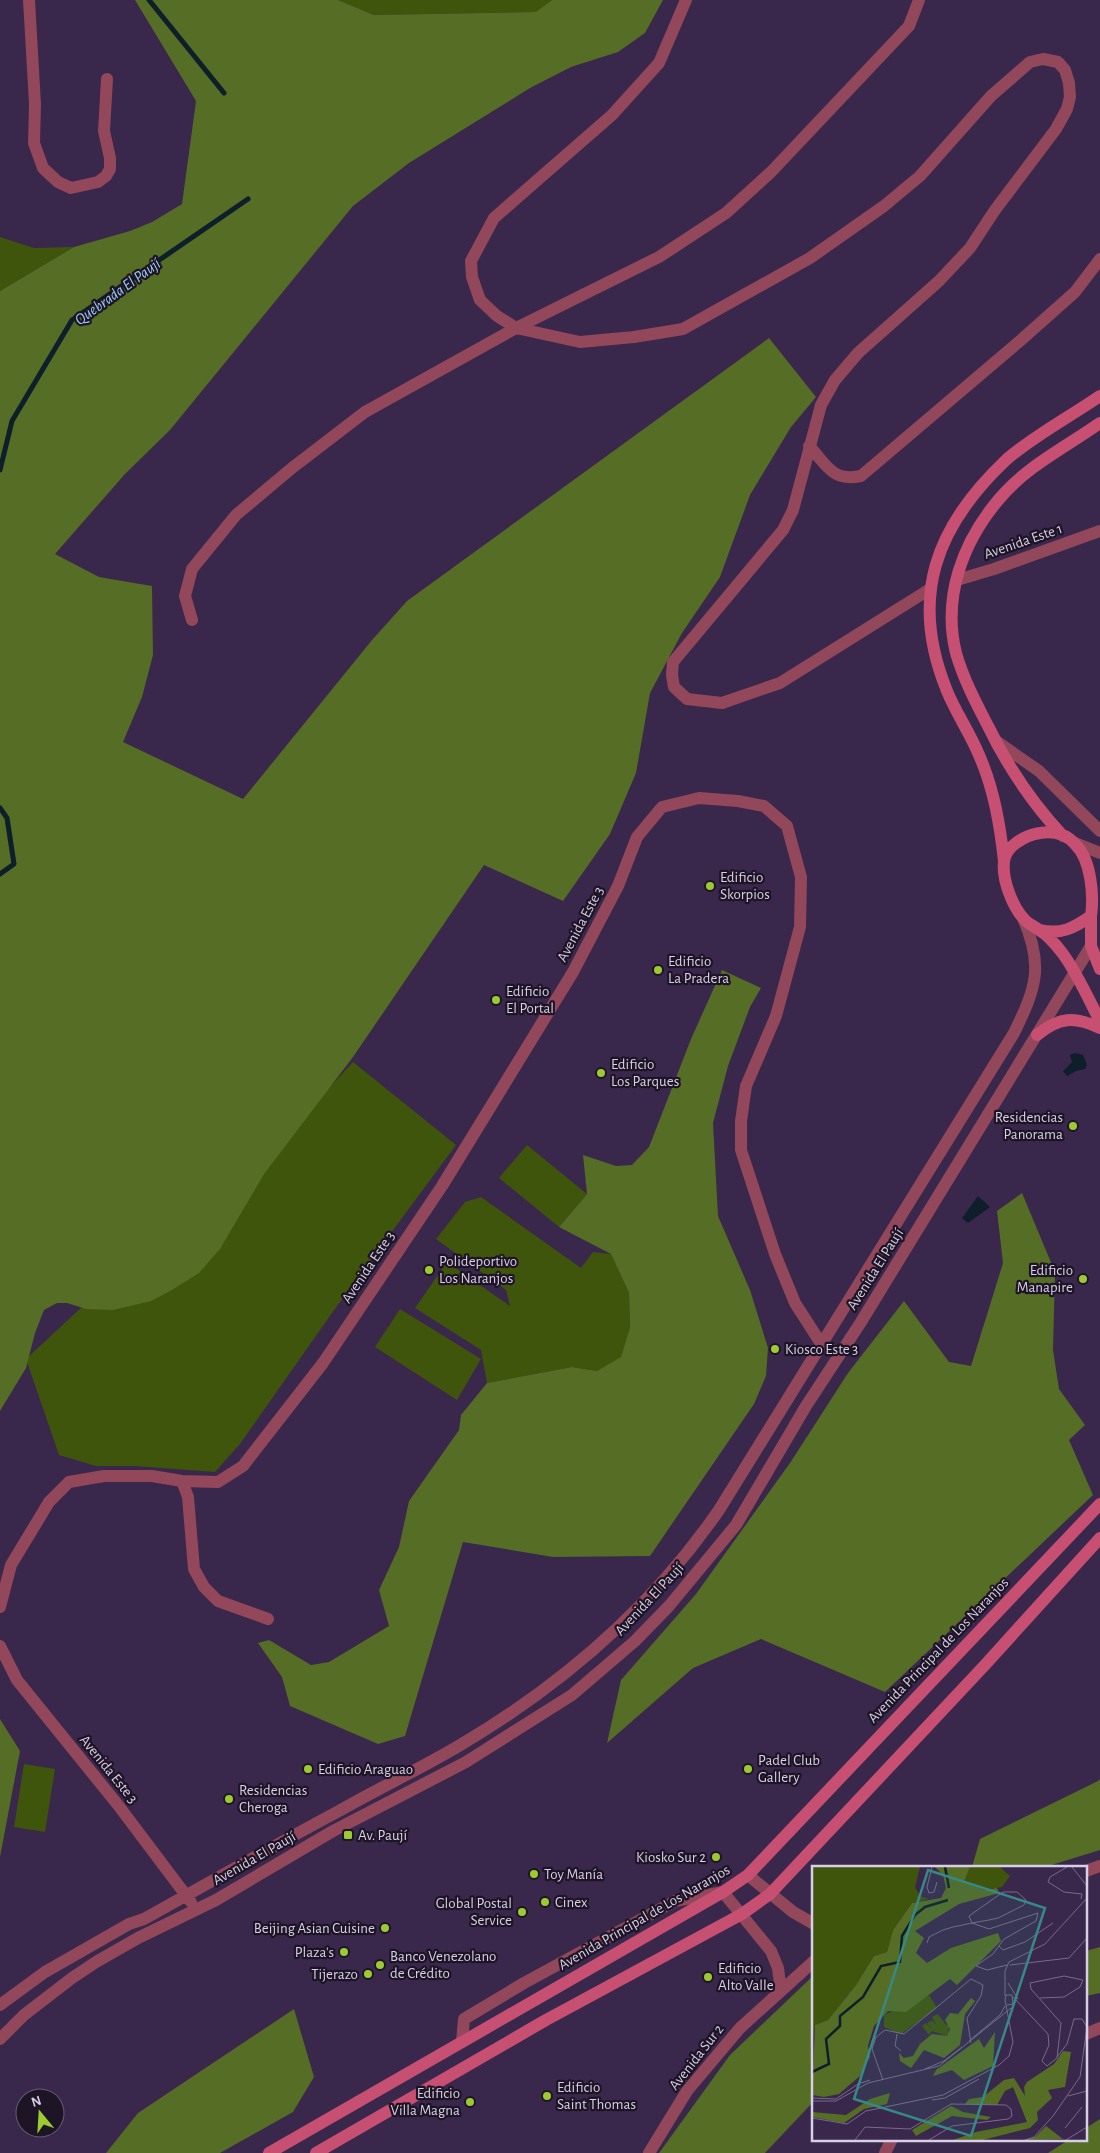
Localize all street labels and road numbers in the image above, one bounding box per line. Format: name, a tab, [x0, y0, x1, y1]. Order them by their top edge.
street label: Avenida Este 1	[982, 521, 1064, 562]
street label: Avenida Este 3	[554, 884, 607, 964]
street label: Avenida El Paují	[844, 1226, 907, 1313]
street label: Avenida Este 3	[339, 1229, 398, 1306]
street label: Avenida El Paují	[612, 1560, 687, 1638]
street label: Avenida Principal de Los Naranjos	[865, 1575, 1012, 1726]
street label: Avenida Este 3	[77, 1732, 141, 1806]
street label: Avenida El Paují	[210, 1829, 299, 1888]
street label: Avenida Principal de Los Naranjos	[556, 1862, 733, 1973]
street label: Avenida Sur 2	[666, 2022, 727, 2093]

